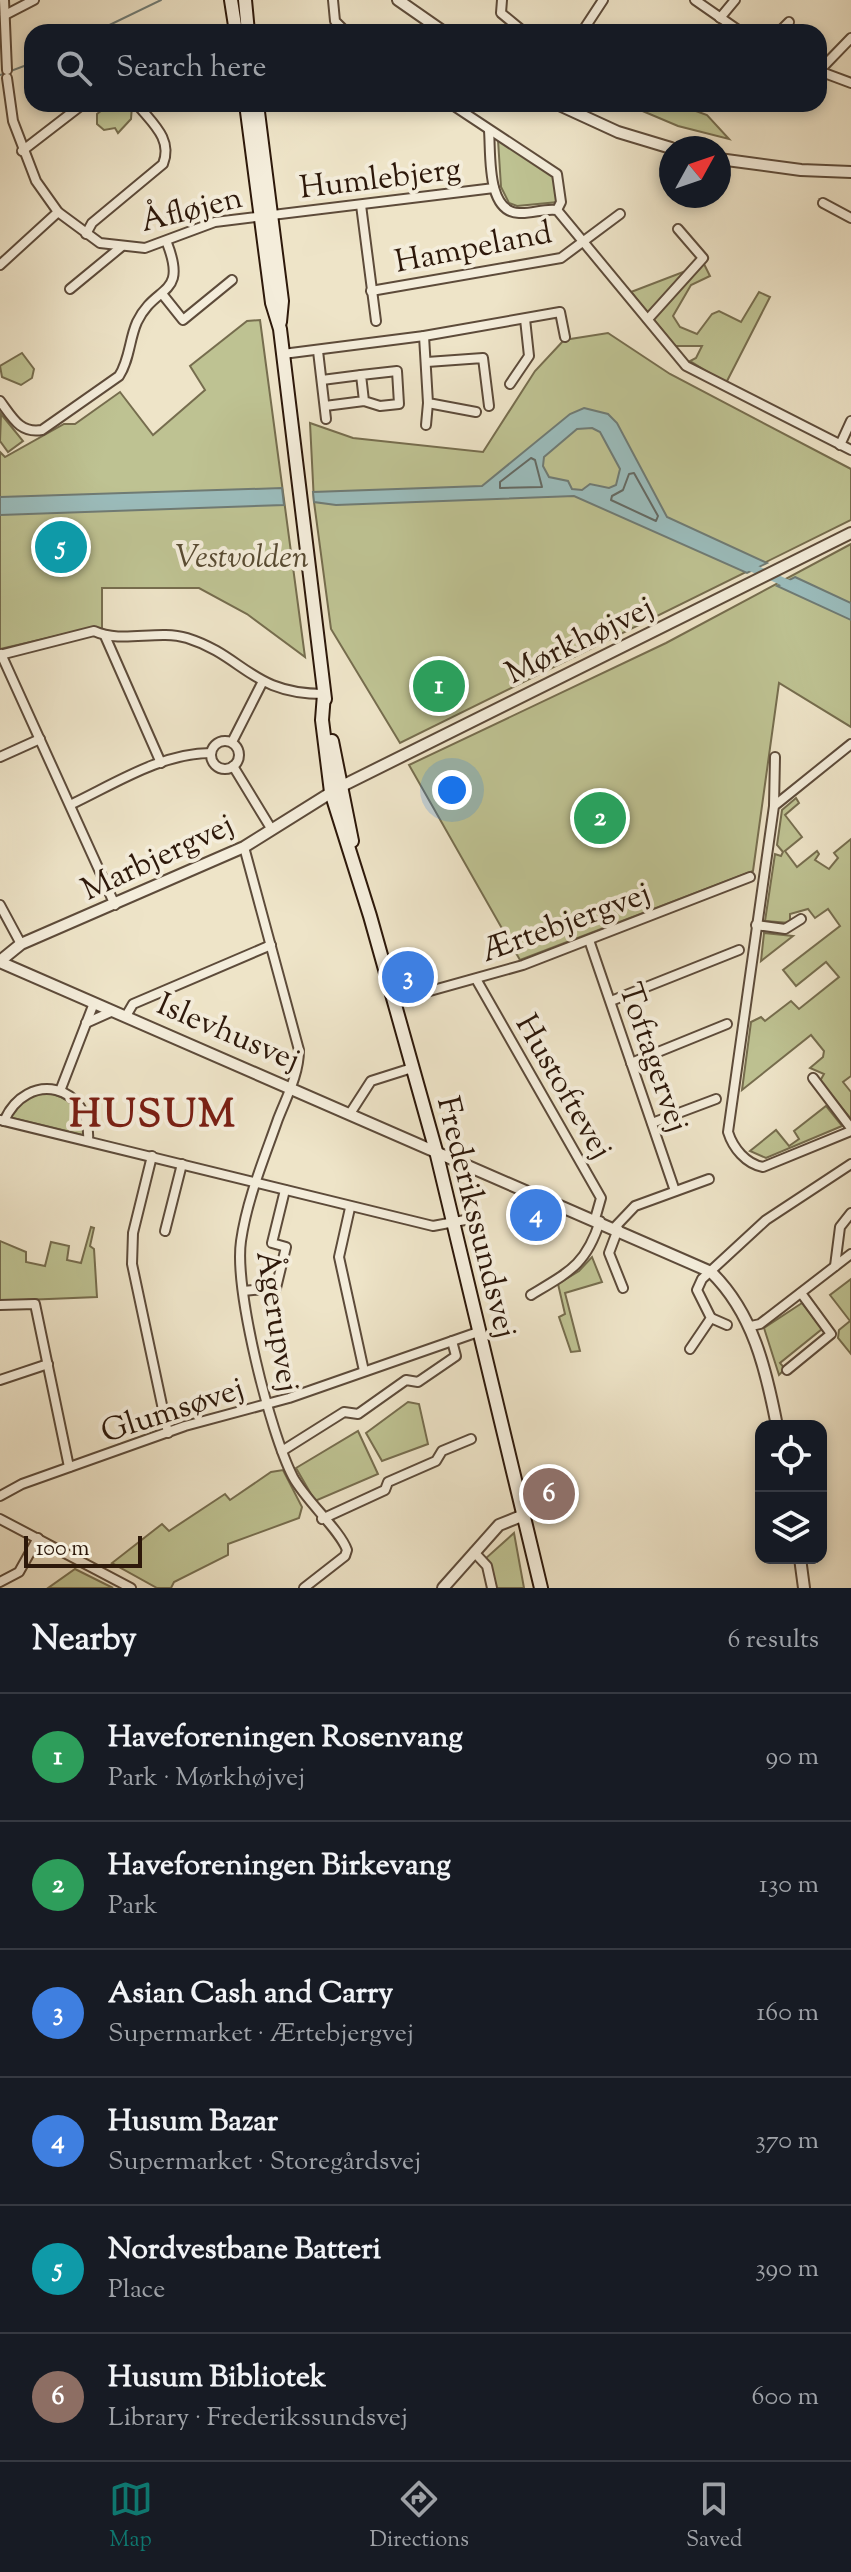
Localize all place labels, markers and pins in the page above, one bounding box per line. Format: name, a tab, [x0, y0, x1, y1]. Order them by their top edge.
pin: 5	[35, 517, 87, 577]
pin: 1	[413, 656, 465, 716]
pin: 2	[574, 788, 626, 848]
pin: 3	[382, 947, 434, 1007]
pin: 4	[510, 1185, 562, 1245]
pin: 6	[523, 1464, 575, 1524]

